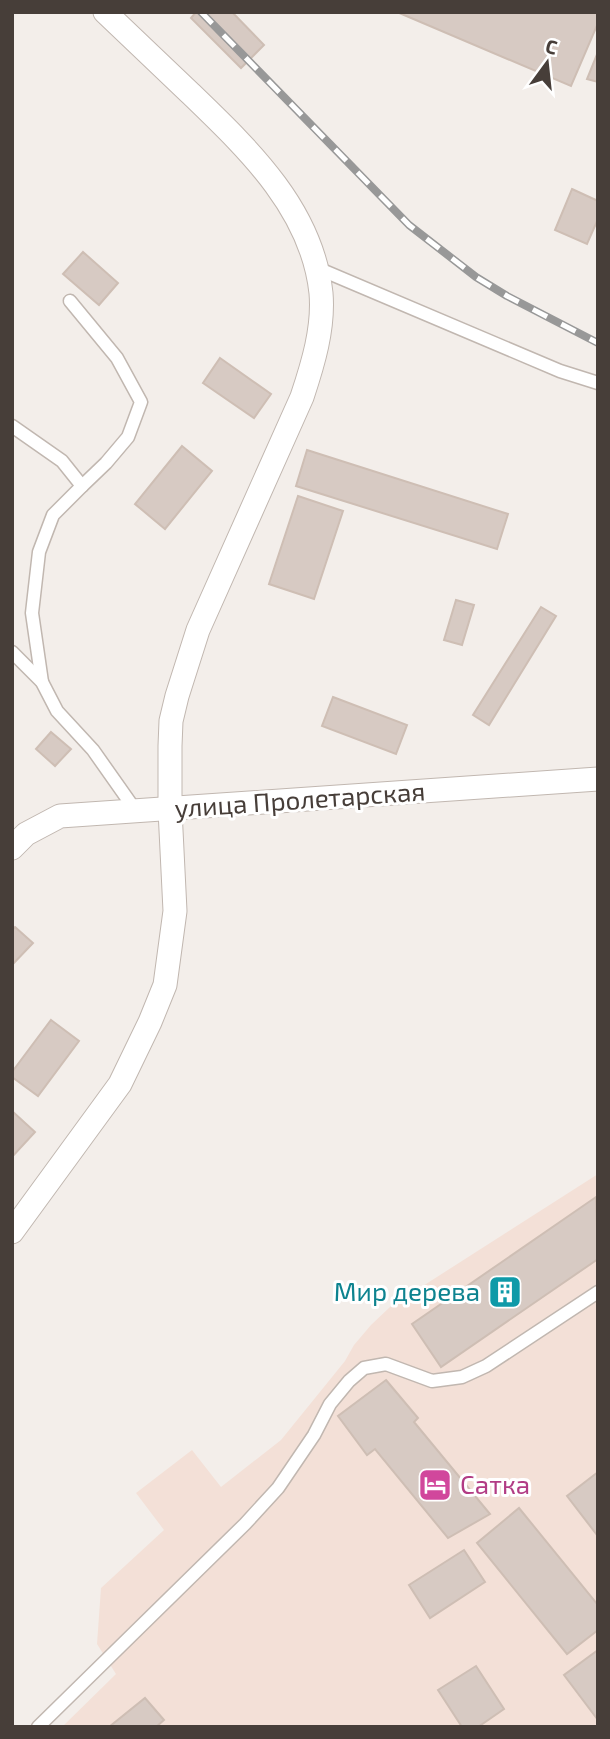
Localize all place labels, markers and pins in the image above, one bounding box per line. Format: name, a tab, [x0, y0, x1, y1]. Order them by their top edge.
building icon: Мир дерева	[486, 1273, 524, 1311]
place label: Мир дерева	[334, 1275, 480, 1306]
hotel icon: Сатка	[416, 1466, 454, 1504]
place label: Сатка	[460, 1468, 530, 1499]

